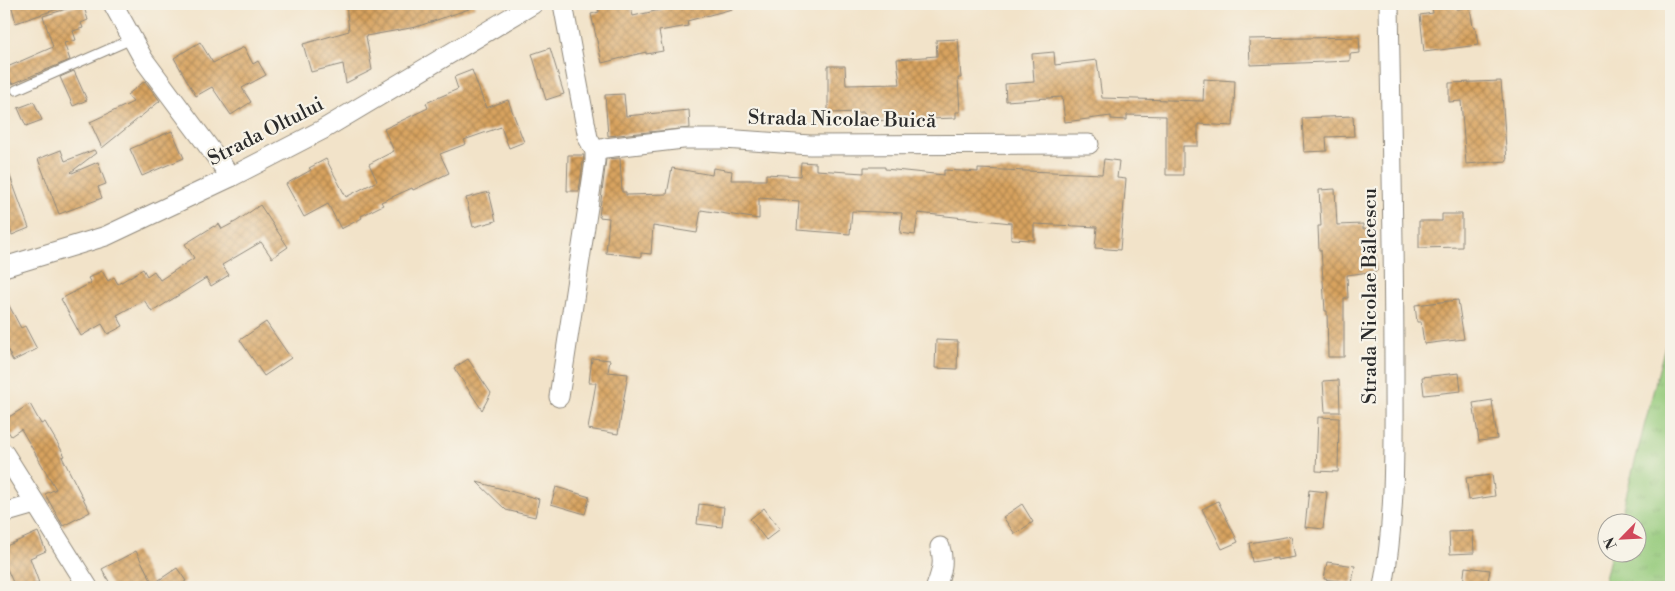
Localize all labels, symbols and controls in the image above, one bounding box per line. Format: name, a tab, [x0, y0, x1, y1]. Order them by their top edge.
street label: Strada Oltului	[204, 92, 329, 172]
street label: Strada Nicolae Buică	[748, 106, 937, 134]
street label: Strada Nicolae Bălcescu	[1358, 187, 1383, 404]
north arrow	[1598, 514, 1648, 564]
text: N	[1601, 534, 1622, 552]

